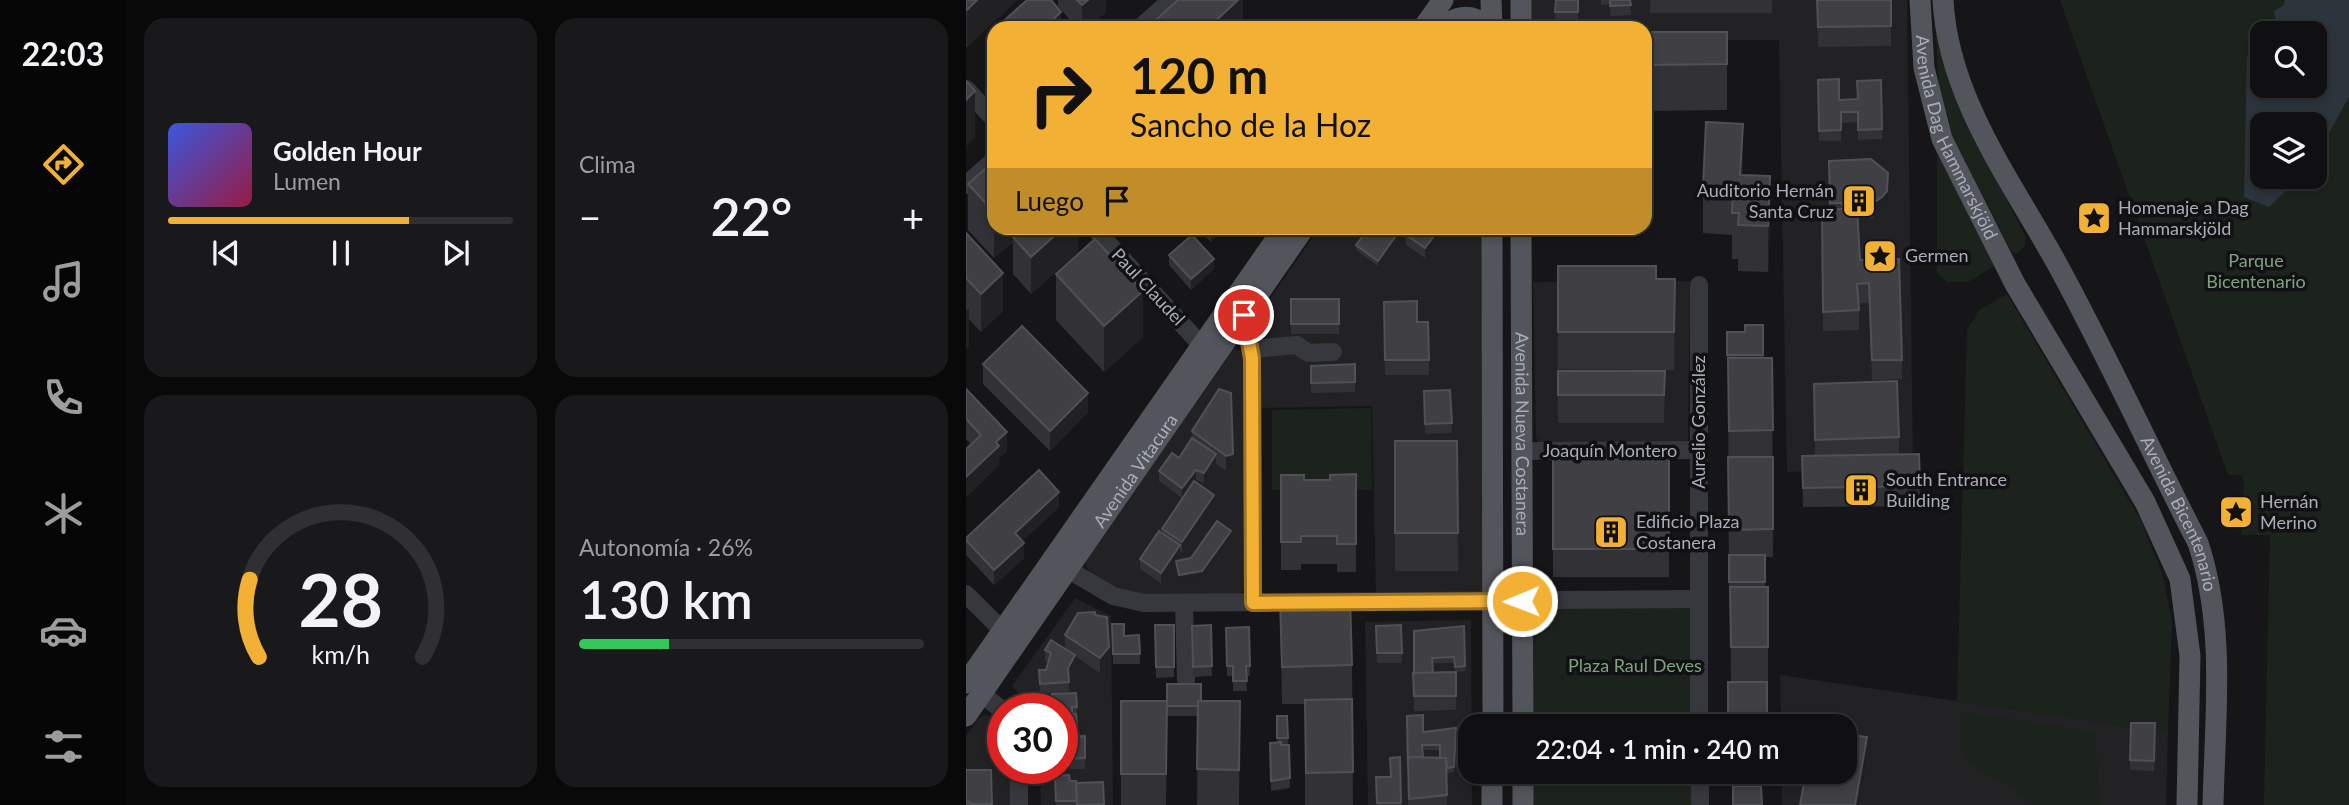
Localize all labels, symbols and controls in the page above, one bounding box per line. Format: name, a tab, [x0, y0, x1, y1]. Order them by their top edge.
map controls	[2250, 21, 2327, 189]
button: search	[2250, 21, 2327, 98]
text: 22:03	[22, 34, 104, 73]
street label: Avenida Dag Hammarskjöld	[1912, 34, 2003, 243]
text: 120 m	[1130, 46, 1268, 104]
icon: right	[1015, 49, 1106, 140]
text: Sancho de la Hoz	[1130, 105, 1371, 144]
button: layers	[2250, 112, 2327, 189]
text: Golden Hour	[273, 135, 422, 167]
icon: directions	[39, 140, 88, 189]
text: Clima	[579, 150, 636, 178]
text: Lumen	[273, 167, 341, 195]
place label: Auditorio Hernán Santa Cruz	[1697, 179, 1834, 222]
icon: arrive	[1098, 182, 1136, 220]
building icon: Auditorio Hernán Santa Cruz	[1840, 182, 1878, 220]
text: 22°	[711, 185, 792, 247]
text: Luego	[1015, 185, 1084, 217]
text: −	[579, 194, 601, 240]
text: +	[902, 194, 924, 240]
place label: Homenaje a Dag Hammarskjöld	[2118, 196, 2249, 239]
place icon: Homenaje a Dag Hammarskjöld	[2075, 199, 2113, 237]
icon: previous	[207, 234, 245, 272]
icon: pause	[322, 234, 360, 272]
icon: next	[437, 234, 475, 272]
place icon: Germen	[1861, 237, 1899, 275]
street label: Paul Claudel	[1107, 243, 1190, 329]
place label: Germen	[1905, 244, 1968, 266]
park label: Parque Bicentenario	[2206, 249, 2306, 292]
icon: music	[39, 257, 88, 306]
pin	[1214, 285, 1274, 345]
icon: arrive	[1225, 296, 1263, 334]
street label: Avenida Nueva Costanera	[1511, 332, 1534, 536]
street label: Aurelio González	[1687, 355, 1709, 489]
icon: phone	[39, 373, 88, 422]
street label: Avenida Vitacura	[1088, 409, 1182, 532]
street label: Avenida Bicentenario	[2136, 432, 2222, 593]
street label: Joaquín Montero	[1543, 439, 1677, 461]
place label: South Entrance Building	[1886, 468, 2007, 511]
building icon: South Entrance Building	[1842, 471, 1880, 509]
icon: climate	[39, 489, 88, 538]
place label: Hernán Merino	[2260, 490, 2319, 533]
place icon: Hernán Merino	[2217, 493, 2255, 531]
place label: Edificio Plaza Costanera	[1636, 510, 1739, 553]
building icon: Edificio Plaza Costanera	[1592, 513, 1630, 551]
text: Autonomía · 26%	[579, 533, 753, 561]
text: 28	[298, 555, 383, 643]
position arrow	[1485, 564, 1559, 638]
text: 130 km	[579, 568, 753, 630]
icon: car	[39, 606, 88, 655]
text: km/h	[311, 639, 370, 669]
park label: Plaza Raul Deves	[1568, 654, 1702, 676]
speed limit sign: 30	[987, 693, 1078, 784]
icon: filters	[39, 722, 88, 771]
text: 22:04 · 1 min · 240 m	[1535, 733, 1780, 765]

